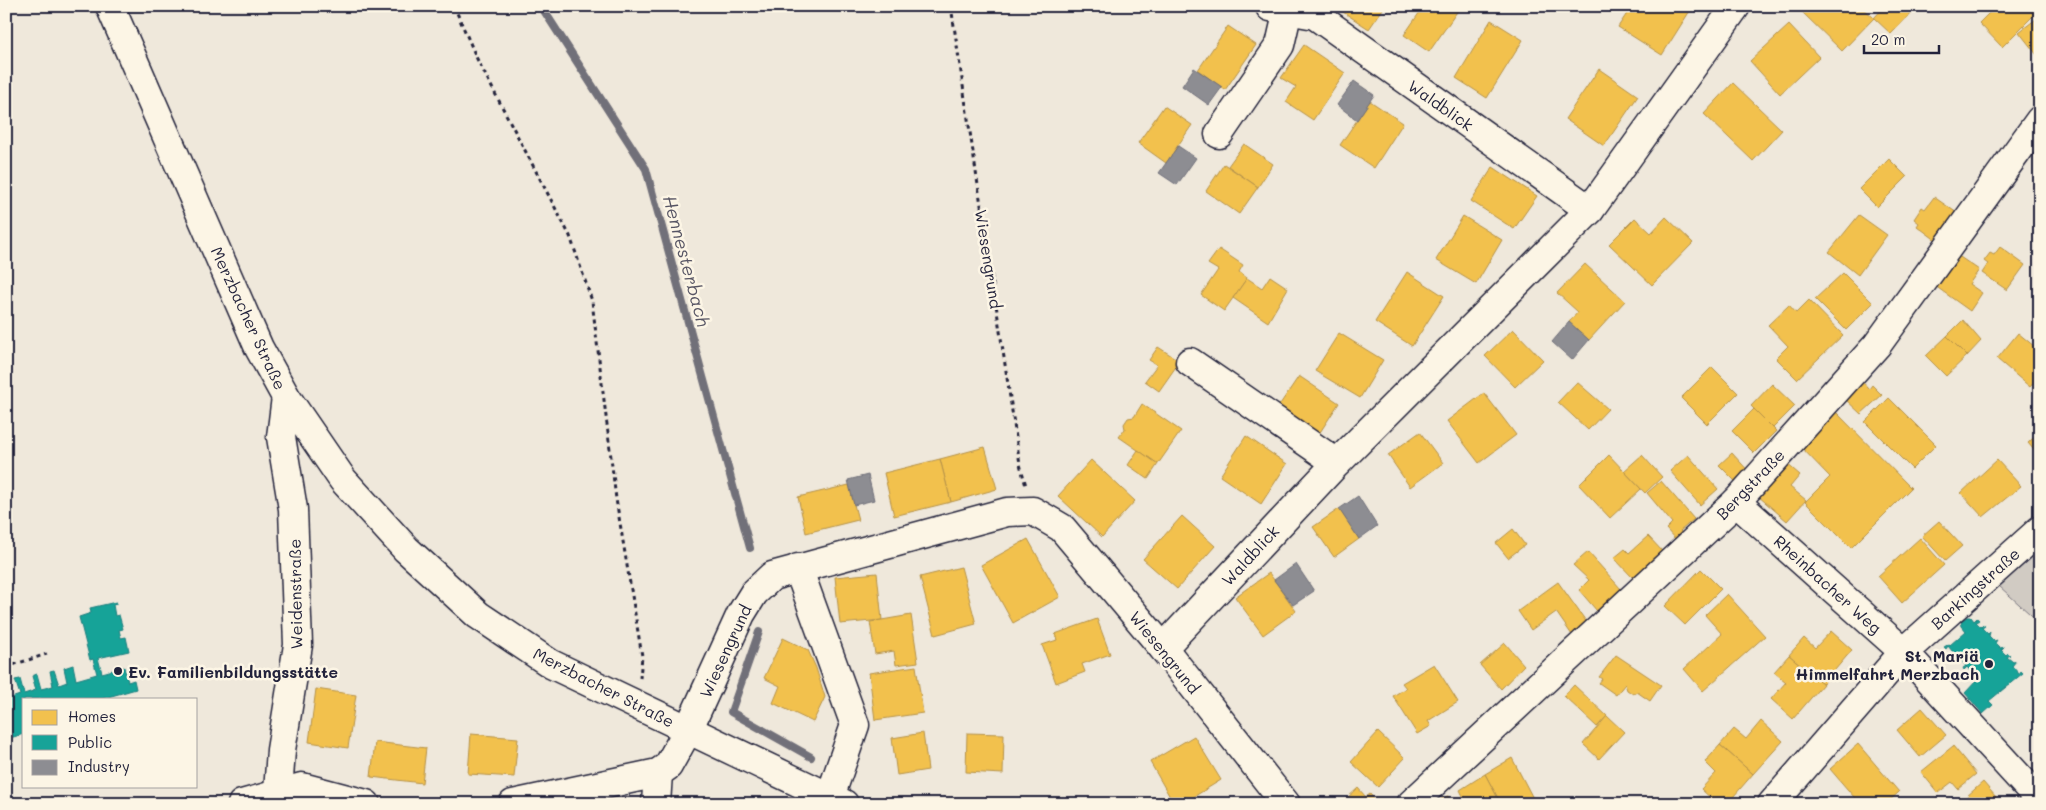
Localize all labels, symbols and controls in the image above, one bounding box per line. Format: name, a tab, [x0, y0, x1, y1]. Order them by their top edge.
scale bar	[1864, 22, 1938, 54]
text: 20 m	[1871, 29, 1905, 49]
street label: Waldblick	[1404, 75, 1478, 135]
water label: Hennesterbach	[658, 193, 716, 329]
street label: Wiesengrund	[971, 208, 1007, 310]
street label: Merzbacher Straße	[207, 243, 291, 393]
street label: Bergstraße	[1711, 444, 1789, 524]
street label: Waldblick	[1217, 520, 1283, 590]
street label: Rheinbacher Weg	[1770, 530, 1886, 638]
street label: Weidenstraße	[284, 539, 306, 649]
street label: Barkingstraße	[1926, 543, 2024, 633]
street label: Wiesengrund	[694, 601, 756, 701]
street label: Wiesengrund	[1125, 606, 1205, 698]
street label: Merzbacher Straße	[530, 642, 678, 732]
place label: St. Mariä Himmelfahrt Merzbach	[1796, 645, 1979, 684]
marker: St. Mariä Himmelfahrt Merzbach	[1983, 658, 1995, 670]
place label: Ev. Familienbildungsstätte	[128, 661, 338, 682]
marker: Ev. Familienbildungsstätte	[112, 665, 124, 677]
legend	[22, 698, 198, 788]
text: Homes	[68, 706, 116, 726]
text: Public	[68, 732, 112, 752]
text: Industry	[68, 756, 130, 776]

